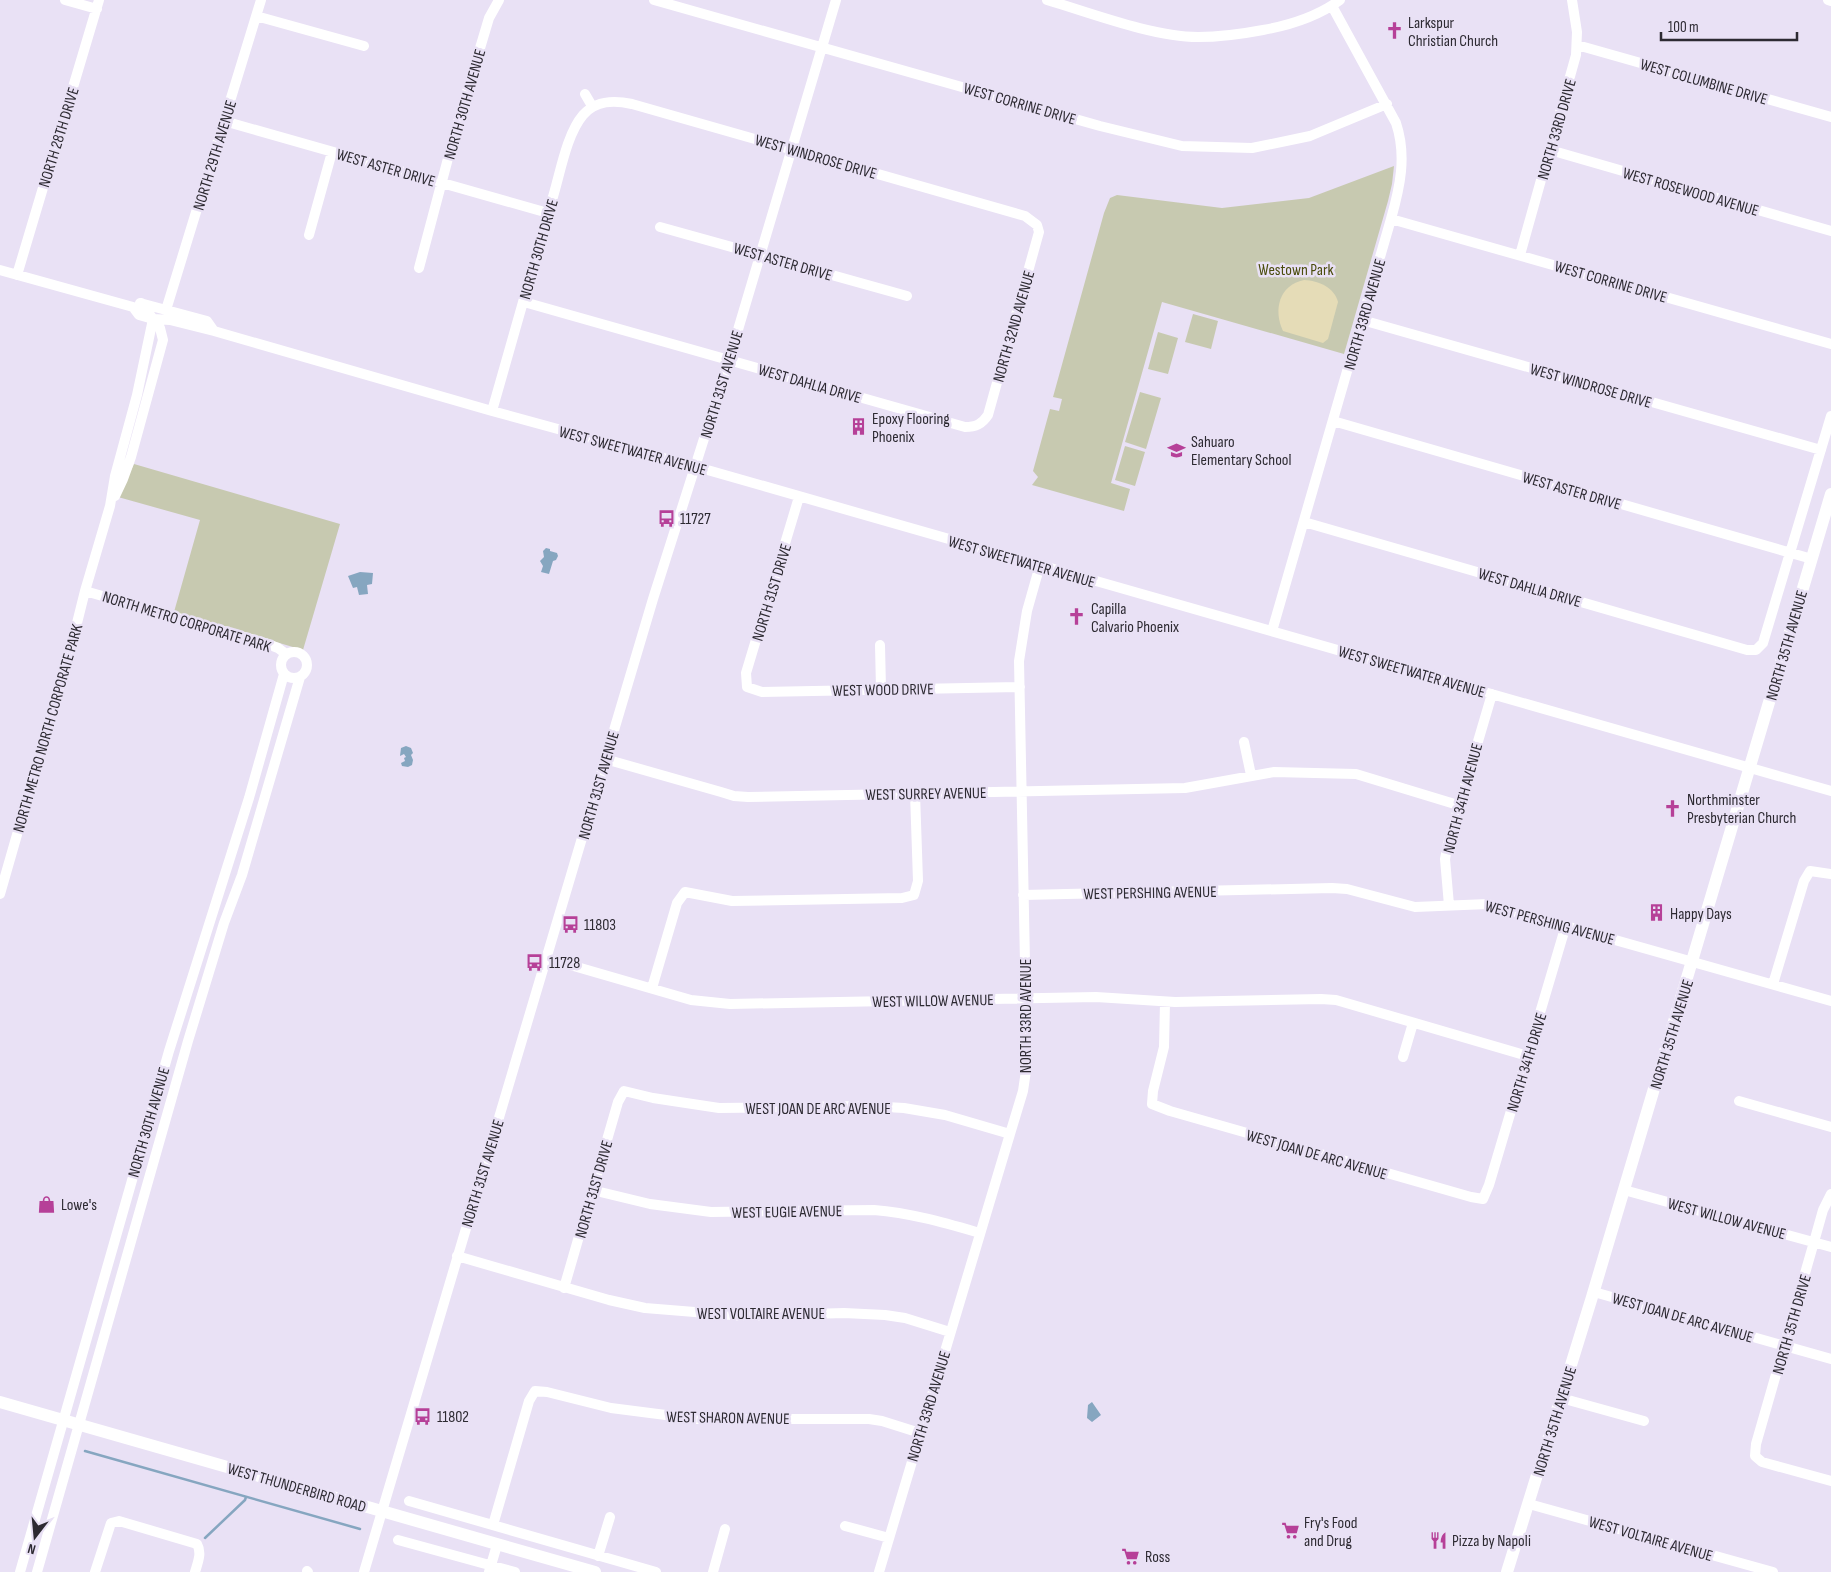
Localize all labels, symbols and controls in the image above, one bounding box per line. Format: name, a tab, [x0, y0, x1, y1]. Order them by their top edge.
scale bar	[1661, 10, 1797, 42]
place label: Larkspur Christian Church	[1408, 14, 1498, 51]
text: 100 m	[1668, 18, 1699, 37]
church icon: Larkspur Christian Church	[1384, 21, 1404, 41]
street label: NORTH 30TH AVENUE	[441, 47, 490, 162]
street label: WEST COLUMBINE DRIVE	[1638, 55, 1769, 110]
street label: NORTH 33RD DRIVE	[1534, 77, 1581, 182]
street label: WEST CORRINE DRIVE	[961, 79, 1078, 130]
street label: NORTH 28TH DRIVE	[35, 85, 84, 190]
street label: NORTH 29TH AVENUE	[190, 98, 241, 213]
street label: WEST WINDROSE DRIVE	[752, 131, 879, 184]
street label: WEST ASTER DRIVE	[334, 145, 437, 192]
street label: WEST ROSEWOOD AVENUE	[1620, 164, 1761, 221]
street label: NORTH 30TH DRIVE	[516, 197, 563, 302]
street label: WEST ASTER DRIVE	[731, 239, 834, 286]
street label: NORTH 33RD AVENUE	[1341, 257, 1390, 372]
street label: WEST CORRINE DRIVE	[1552, 257, 1669, 308]
park label: Westown Park	[1258, 261, 1334, 280]
street label: NORTH 32ND AVENUE	[989, 268, 1039, 384]
street label: NORTH 31ST AVENUE	[697, 328, 748, 440]
street label: WEST WINDROSE DRIVE	[1527, 360, 1654, 413]
street label: WEST DAHLIA DRIVE	[756, 361, 863, 408]
place label: Epoxy Flooring Phoenix	[872, 410, 950, 447]
building icon: Epoxy Flooring Phoenix	[848, 417, 868, 437]
street label: WEST SWEETWATER AVENUE	[557, 423, 708, 480]
place label: Sahuaro Elementary School	[1191, 433, 1291, 470]
school or university icon: Sahuaro Elementary School	[1167, 440, 1187, 460]
street label: WEST ASTER DRIVE	[1520, 468, 1623, 515]
bus stop icon: 11727	[656, 508, 676, 528]
place label: 11727	[680, 510, 711, 529]
street label: WEST SWEETWATER AVENUE	[946, 532, 1097, 593]
street label: NORTH 31ST DRIVE	[749, 541, 796, 643]
street label: WEST DAHLIA DRIVE	[1476, 565, 1583, 612]
street label: NORTH METRO CORPORATE PARK	[100, 588, 274, 657]
street label: NORTH 35TH AVENUE	[1763, 588, 1812, 703]
place label: Capilla Calvario Phoenix	[1091, 600, 1179, 637]
church icon: Capilla Calvario Phoenix	[1067, 607, 1087, 627]
street label: NORTH METRO NORTH CORPORATE PARK	[10, 621, 87, 835]
street label: WEST SWEETWATER AVENUE	[1336, 642, 1487, 703]
street label: WEST WOOD DRIVE	[832, 680, 934, 701]
street label: NORTH 31ST AVENUE	[575, 729, 624, 842]
street label: NORTH 34TH AVENUE	[1440, 741, 1487, 855]
street label: WEST SURREY AVENUE	[865, 784, 987, 805]
place label: Northminster Presbyterian Church	[1687, 791, 1796, 828]
church icon: Northminster Presbyterian Church	[1663, 798, 1683, 818]
street label: WEST PERSHING AVENUE	[1083, 883, 1217, 904]
street label: WEST PERSHING AVENUE	[1483, 897, 1616, 950]
building icon: Happy Days	[1646, 903, 1666, 923]
place label: Happy Days	[1670, 905, 1732, 924]
bus stop icon: 11803	[560, 914, 580, 934]
place label: 11803	[584, 916, 616, 935]
bus stop icon: 11728	[525, 952, 545, 972]
place label: 11728	[549, 954, 580, 973]
street label: NORTH 33RD AVENUE	[1017, 959, 1036, 1073]
street label: NORTH 35TH AVENUE	[1647, 977, 1698, 1092]
street label: WEST WILLOW AVENUE	[872, 991, 994, 1012]
street label: NORTH 34TH DRIVE	[1503, 1011, 1551, 1114]
street label: NORTH 30TH AVENUE	[125, 1065, 174, 1180]
street label: WEST JOAN DE ARC AVENUE	[745, 1100, 891, 1119]
street label: NORTH 31ST AVENUE	[458, 1117, 509, 1229]
street label: WEST JOAN DE ARC AVENUE	[1244, 1126, 1389, 1185]
street label: NORTH 31ST DRIVE	[571, 1138, 617, 1240]
shop icon: Lowe's	[37, 1194, 57, 1214]
street label: WEST WILLOW AVENUE	[1665, 1195, 1788, 1244]
place label: Lowe's	[61, 1196, 97, 1215]
street label: WEST EUGIE AVENUE	[732, 1202, 842, 1223]
street label: NORTH 35TH DRIVE	[1769, 1272, 1816, 1377]
street label: WEST JOAN DE ARC AVENUE	[1610, 1289, 1755, 1348]
street label: WEST VOLTAIRE AVENUE	[697, 1305, 825, 1324]
street label: NORTH 33RD AVENUE	[904, 1349, 955, 1464]
street label: NORTH 35TH AVENUE	[1530, 1364, 1581, 1479]
bus stop icon: 11802	[413, 1406, 433, 1426]
place label: 11802	[437, 1408, 469, 1427]
street label: WEST SHARON AVENUE	[666, 1408, 790, 1429]
street label: WEST THUNDERBIRD ROAD	[225, 1460, 368, 1517]
north arrow	[10, 1512, 60, 1562]
street label: WEST VOLTAIRE AVENUE	[1586, 1513, 1715, 1566]
place label: Fry's Food and Drug	[1304, 1514, 1358, 1551]
supermarket icon: Fry's Food and Drug	[1280, 1521, 1300, 1541]
restaurant icon: Pizza by Napoli	[1428, 1530, 1448, 1550]
place label: Pizza by Napoli	[1452, 1532, 1531, 1551]
text: N	[26, 1540, 37, 1558]
supermarket icon: Ross	[1121, 1546, 1141, 1566]
place label: Ross	[1145, 1548, 1170, 1567]

